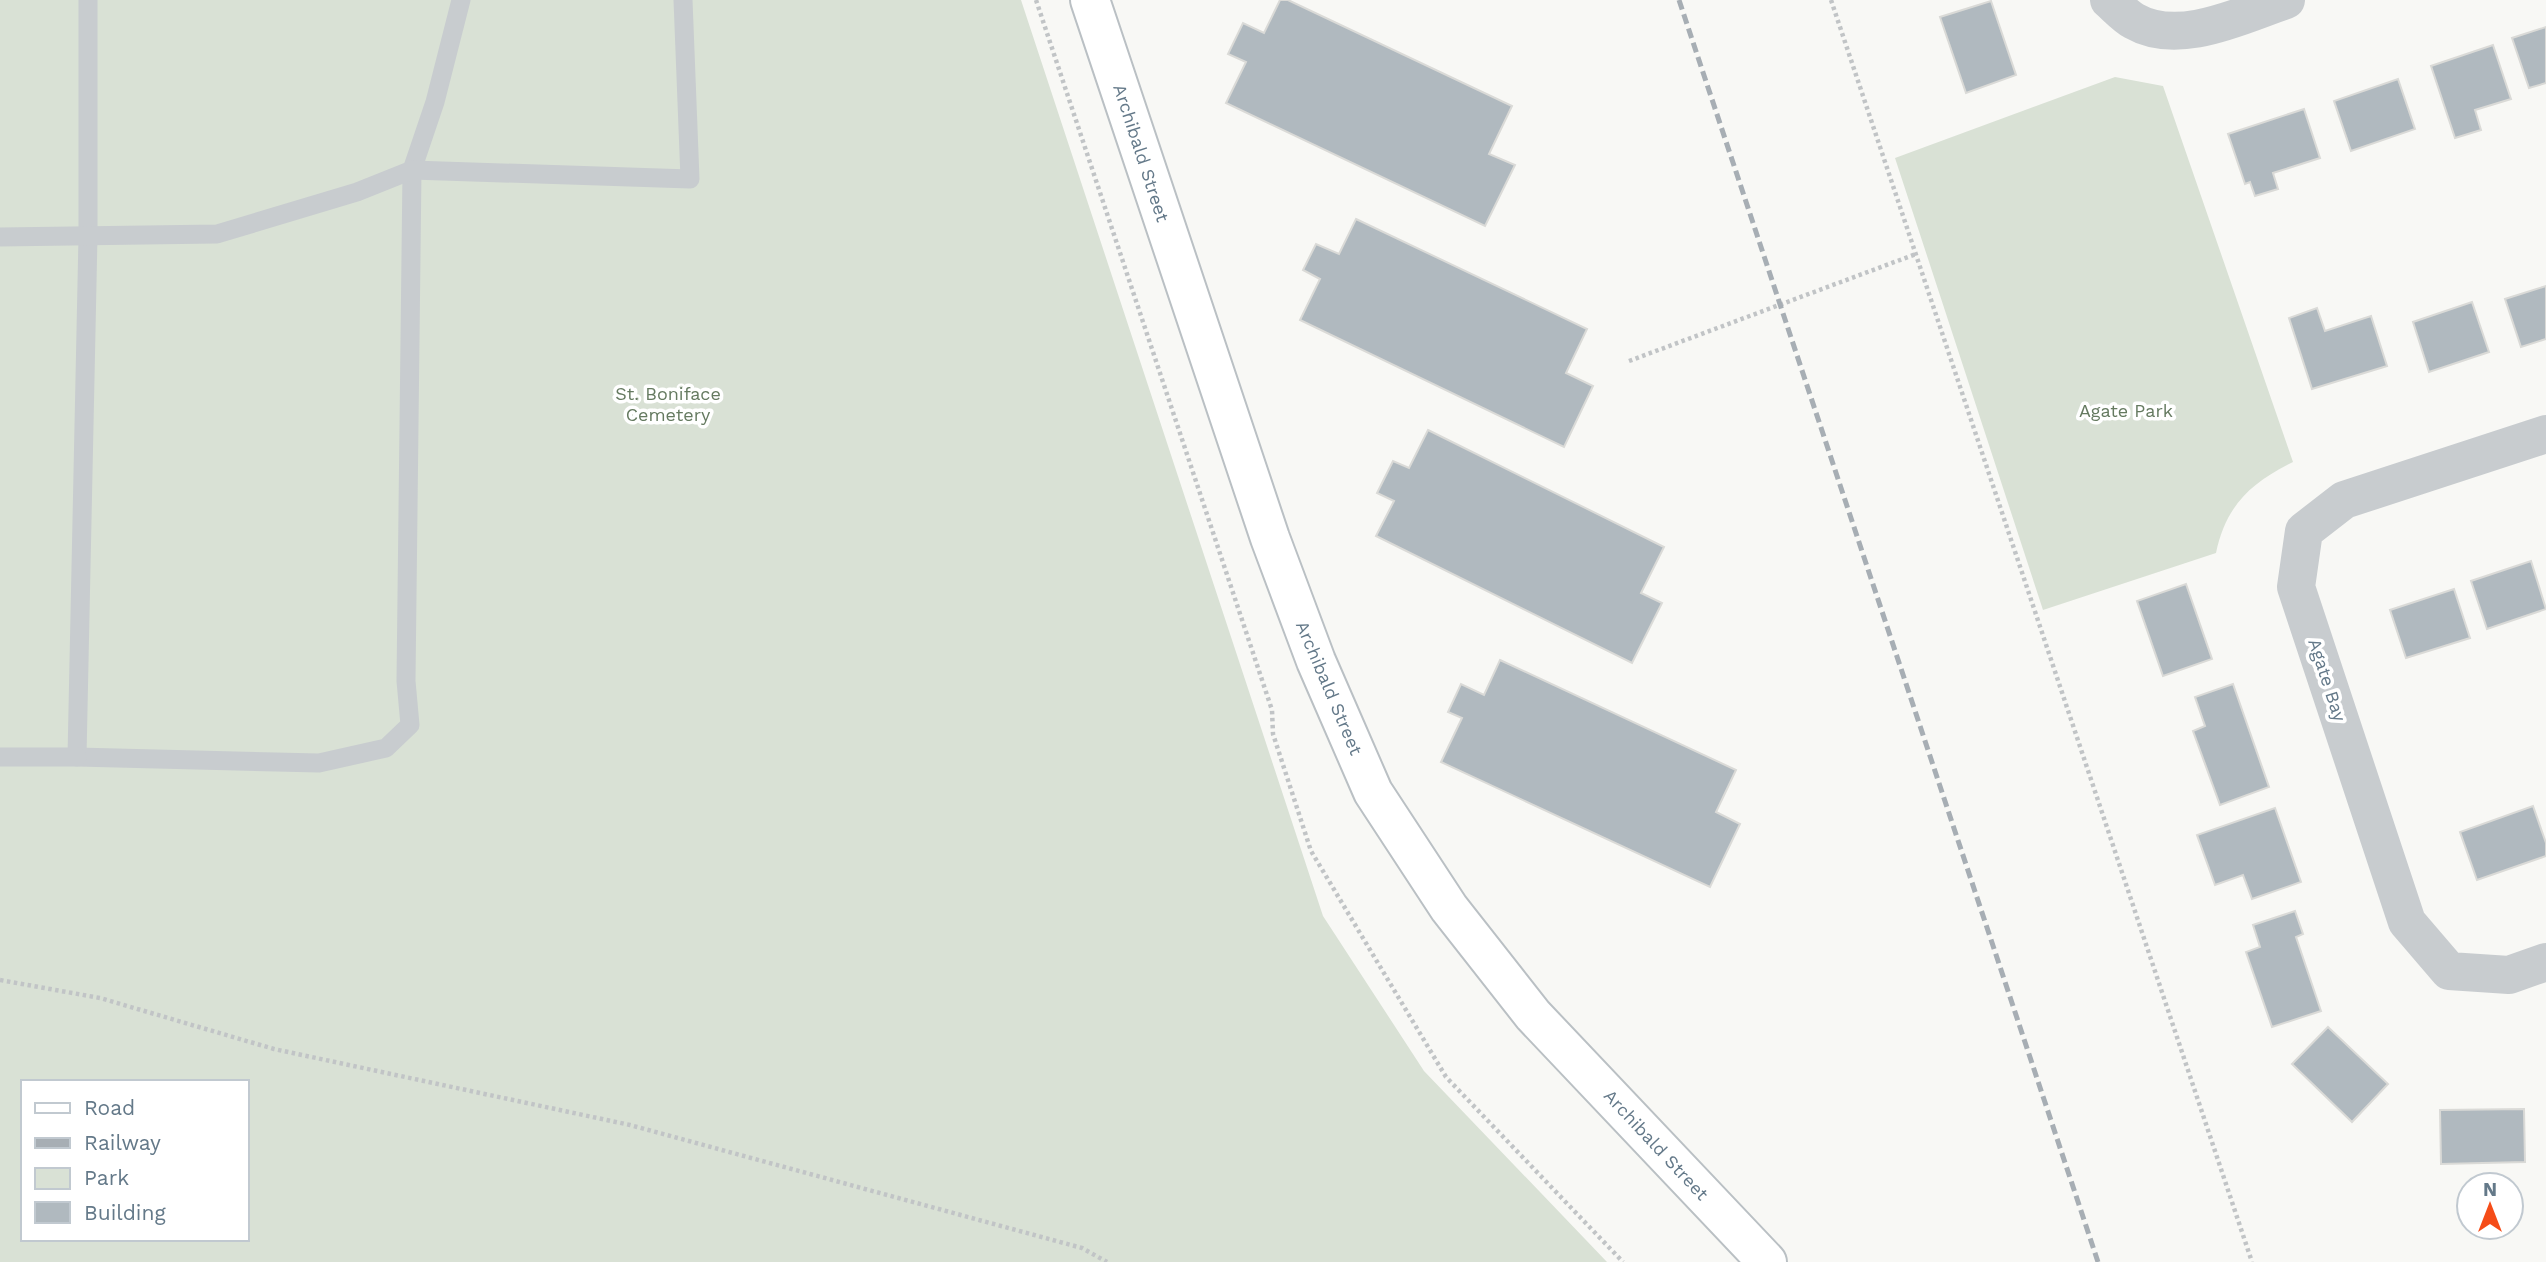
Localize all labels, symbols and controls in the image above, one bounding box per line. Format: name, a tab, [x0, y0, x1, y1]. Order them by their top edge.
street label: Archibald Street	[1109, 81, 1174, 225]
park label: St. Boniface Cemetery	[615, 383, 721, 425]
park label: Agate Park	[2079, 400, 2173, 421]
street label: Archibald Street	[1292, 618, 1367, 758]
street label: Agate Bay	[2304, 636, 2351, 725]
legend	[21, 1080, 248, 1241]
street label: Archibald Street	[1600, 1085, 1713, 1205]
text: Road	[84, 1095, 135, 1120]
text: Railway	[84, 1130, 161, 1155]
text: Park	[84, 1165, 129, 1190]
north arrow	[2455, 1171, 2525, 1241]
text: N	[2483, 1178, 2497, 1201]
text: Building	[84, 1200, 166, 1225]

